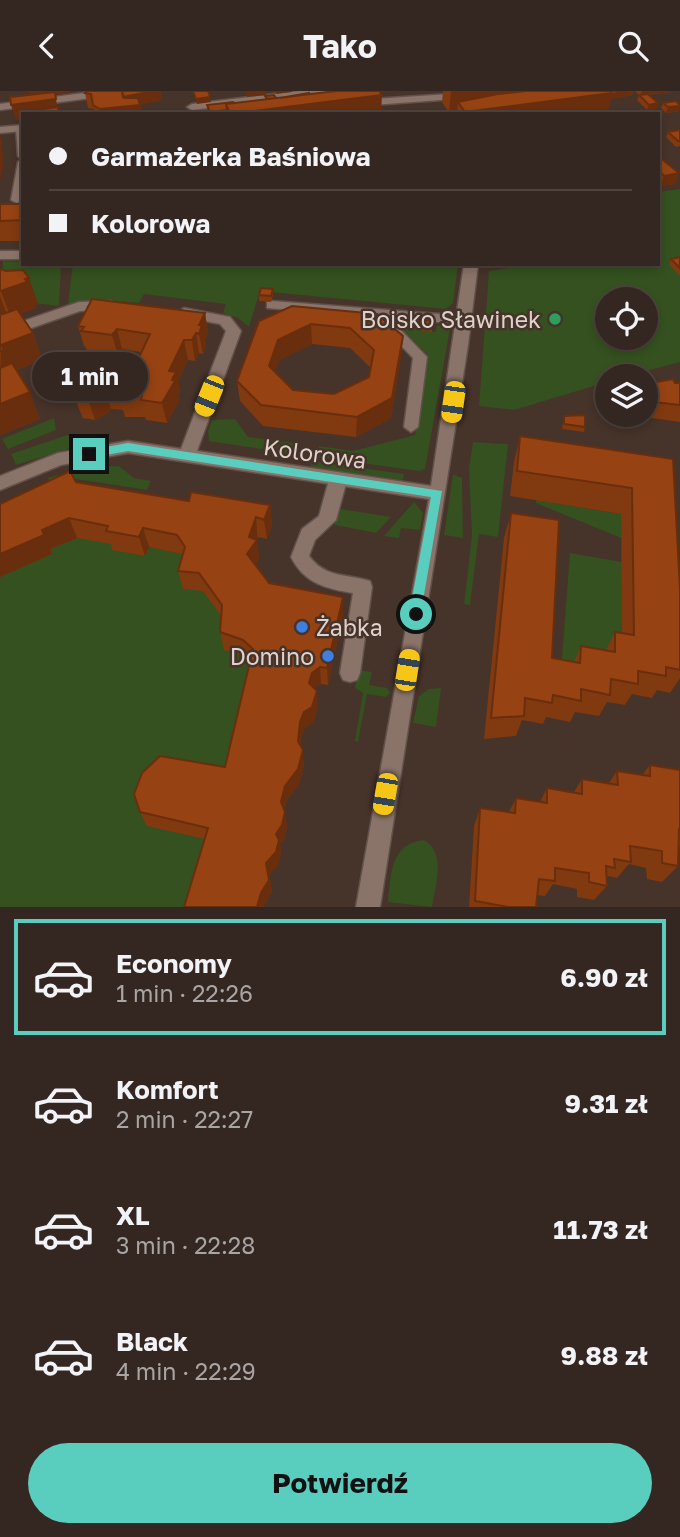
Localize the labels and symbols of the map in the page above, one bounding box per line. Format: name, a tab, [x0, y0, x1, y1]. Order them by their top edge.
place label: Boisko Sławinek	[361, 305, 541, 333]
marker: Boisko Sławinek	[547, 311, 563, 327]
callout: 1 min	[31, 353, 147, 401]
car	[192, 373, 227, 419]
car	[440, 380, 467, 424]
street label: Kolorowa	[262, 432, 368, 474]
route end	[73, 438, 105, 470]
route start	[400, 598, 432, 630]
place label: Żabka	[316, 613, 383, 641]
marker: Żabka	[294, 619, 310, 635]
place label: Domino	[230, 642, 314, 670]
marker: Domino	[320, 648, 336, 664]
car	[394, 648, 421, 692]
car	[372, 771, 399, 817]

